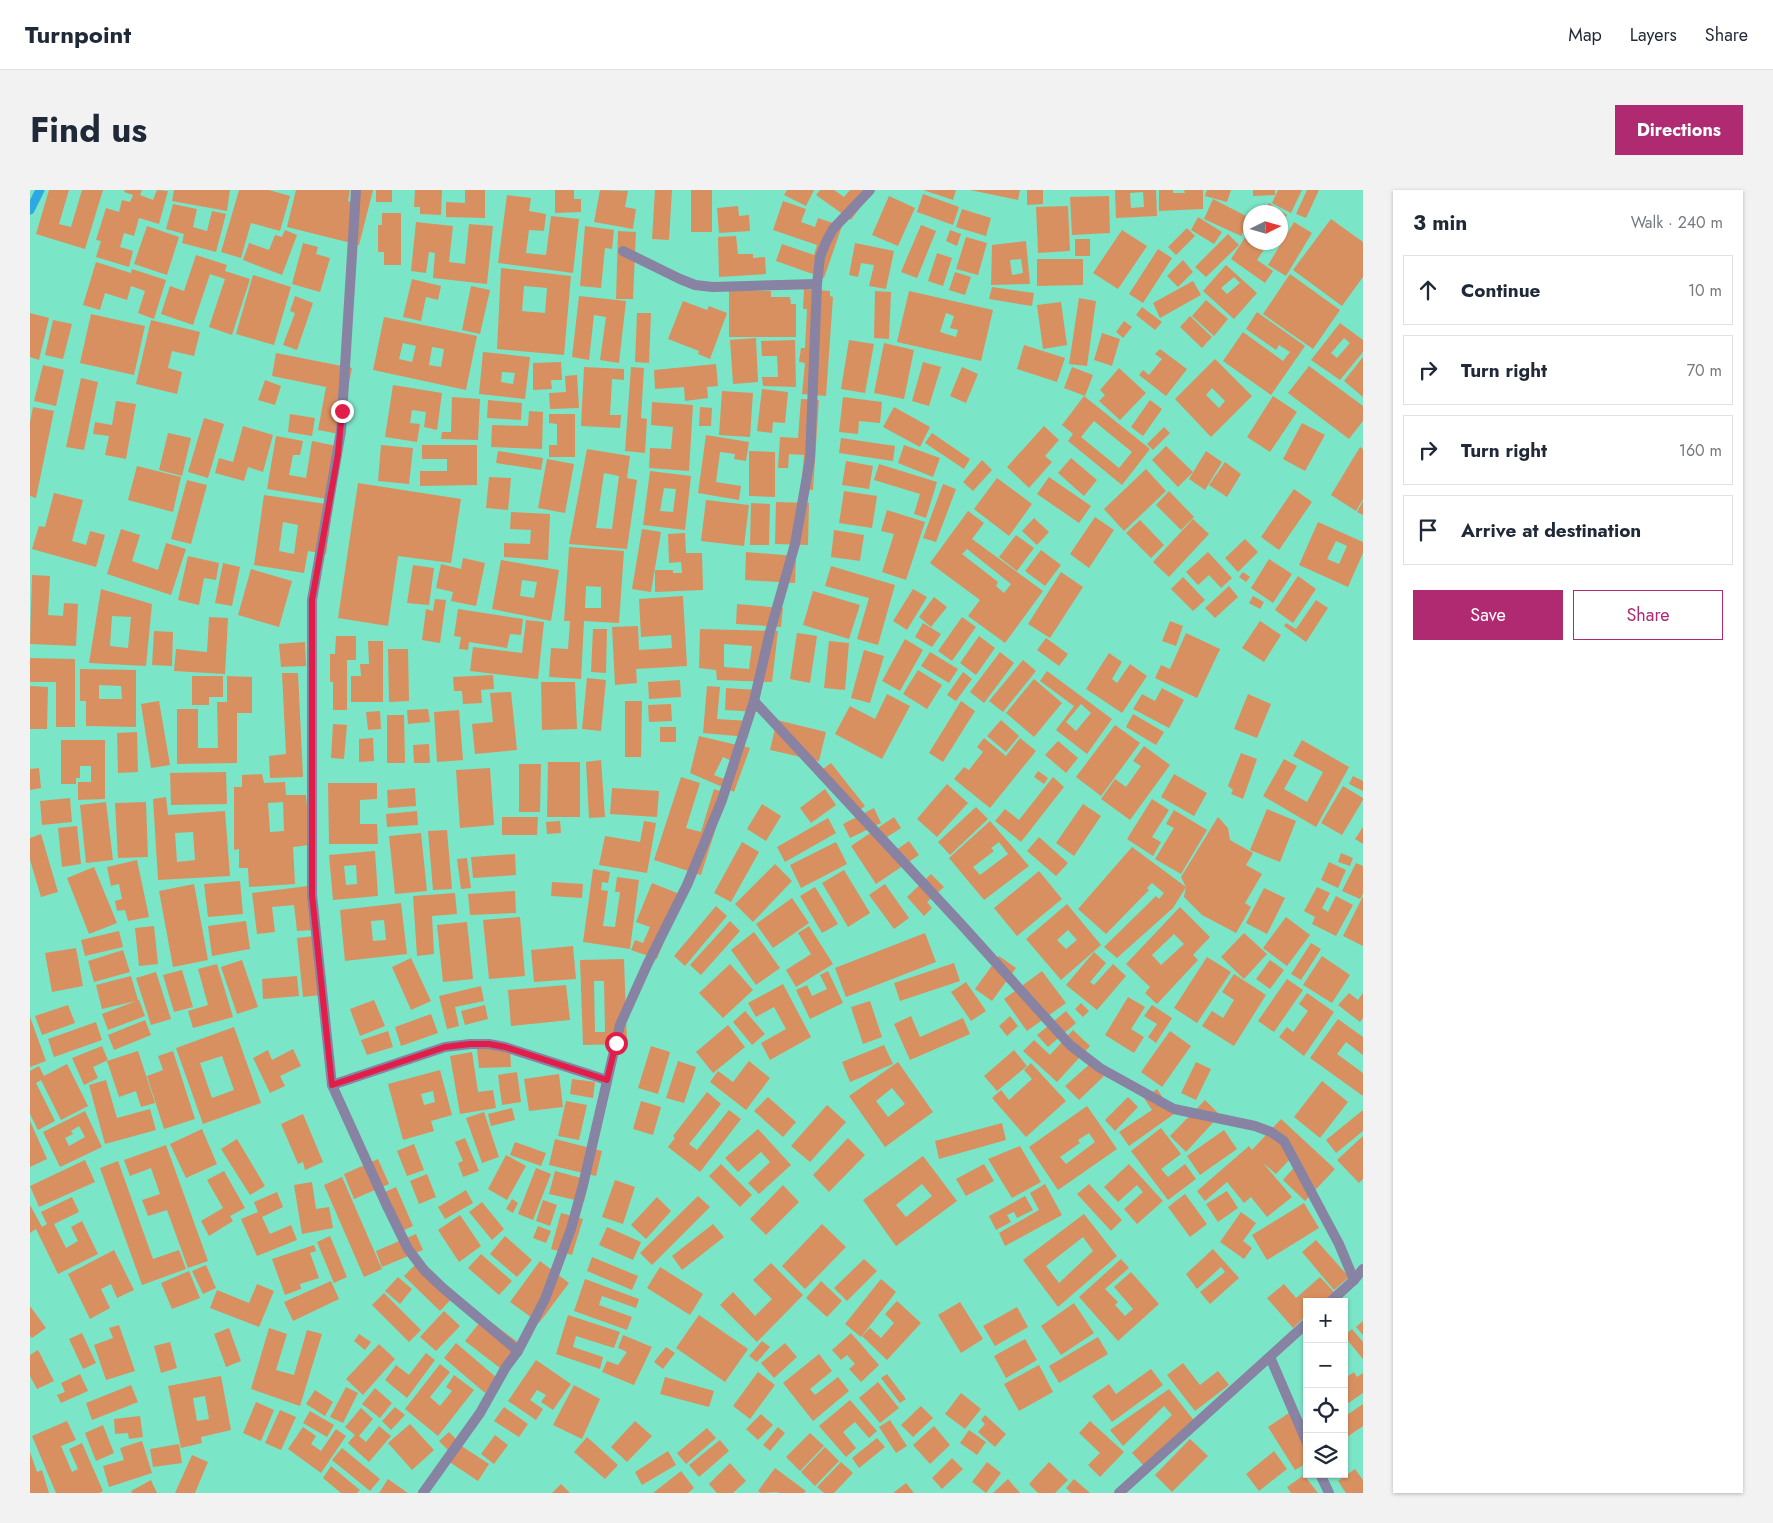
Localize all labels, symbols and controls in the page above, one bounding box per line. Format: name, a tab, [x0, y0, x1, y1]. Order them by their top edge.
text: Turnpoint	[25, 17, 131, 52]
text: Map	[1568, 22, 1602, 48]
text: Layers	[1630, 22, 1677, 48]
text: Share	[1705, 22, 1748, 48]
text: Find us	[30, 105, 147, 155]
button: Directions	[1615, 105, 1743, 155]
north arrow	[1243, 205, 1288, 250]
text: 3 min	[1413, 208, 1467, 238]
text: Walk · 240 m	[1631, 211, 1723, 234]
icon: ahead	[1414, 276, 1442, 304]
text: Continue	[1461, 277, 1540, 304]
text: 10 m	[1688, 279, 1722, 302]
icon: right	[1414, 356, 1442, 384]
text: Turn right	[1461, 357, 1547, 384]
text: 70 m	[1687, 359, 1722, 382]
route end	[331, 400, 354, 423]
icon: right	[1414, 436, 1442, 464]
text: Turn right	[1461, 437, 1547, 464]
text: 160 m	[1679, 439, 1722, 462]
icon: arrive	[1414, 516, 1442, 544]
text: Arrive at destination	[1461, 517, 1641, 544]
button: Save	[1413, 590, 1563, 640]
button: Share	[1573, 590, 1723, 640]
route start	[605, 1032, 628, 1055]
map controls	[1303, 1298, 1348, 1478]
button: +	[1303, 1298, 1348, 1343]
button: −	[1303, 1343, 1348, 1388]
button: locate	[1303, 1388, 1348, 1433]
button: layers	[1303, 1433, 1348, 1478]

